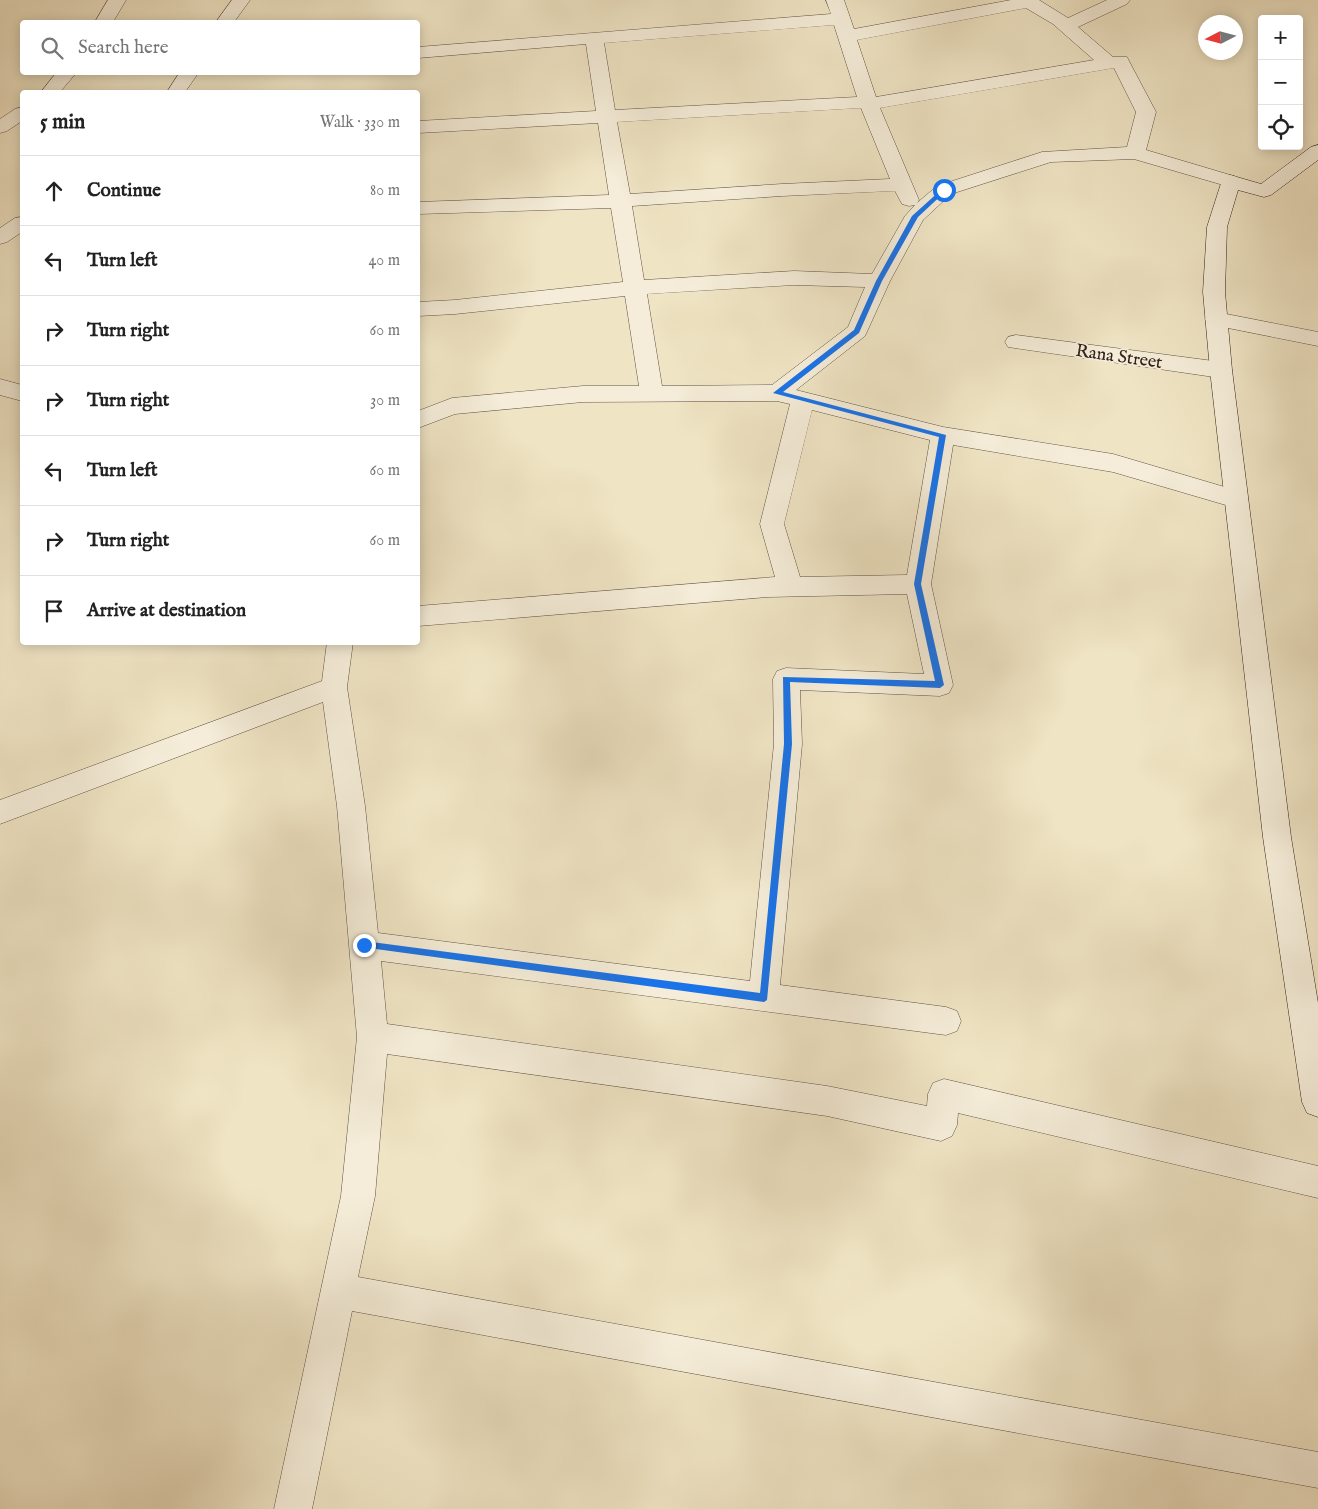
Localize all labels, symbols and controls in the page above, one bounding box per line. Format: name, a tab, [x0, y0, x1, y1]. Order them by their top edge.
north arrow	[1198, 15, 1243, 60]
map controls	[1258, 15, 1303, 150]
button: +	[1258, 15, 1303, 60]
search box	[20, 20, 420, 75]
icon: search	[38, 34, 66, 62]
text: Search here	[78, 36, 169, 60]
button: −	[1258, 60, 1303, 105]
button: locate	[1258, 105, 1303, 150]
text: 5 min	[40, 109, 85, 136]
text: Walk · 330 m	[320, 113, 400, 133]
icon: ahead	[40, 177, 68, 205]
text: Continue	[87, 179, 161, 203]
route start	[933, 179, 956, 202]
text: 80 m	[370, 181, 400, 201]
icon: left	[40, 247, 68, 275]
text: Turn left	[87, 249, 158, 273]
text: 40 m	[368, 251, 400, 271]
icon: right	[40, 317, 68, 345]
text: Turn right	[87, 319, 169, 343]
text: 60 m	[370, 321, 400, 341]
street label: Rana Street	[1074, 340, 1164, 375]
icon: right	[40, 387, 68, 415]
text: Turn right	[87, 389, 169, 413]
text: 30 m	[370, 391, 400, 411]
icon: left	[40, 457, 68, 485]
text: Turn left	[87, 459, 158, 483]
text: 60 m	[370, 461, 400, 481]
icon: right	[40, 527, 68, 555]
text: Turn right	[87, 529, 169, 553]
text: 60 m	[370, 531, 400, 551]
icon: arrive	[40, 597, 68, 625]
text: Arrive at destination	[87, 599, 246, 623]
route end	[353, 934, 376, 957]

